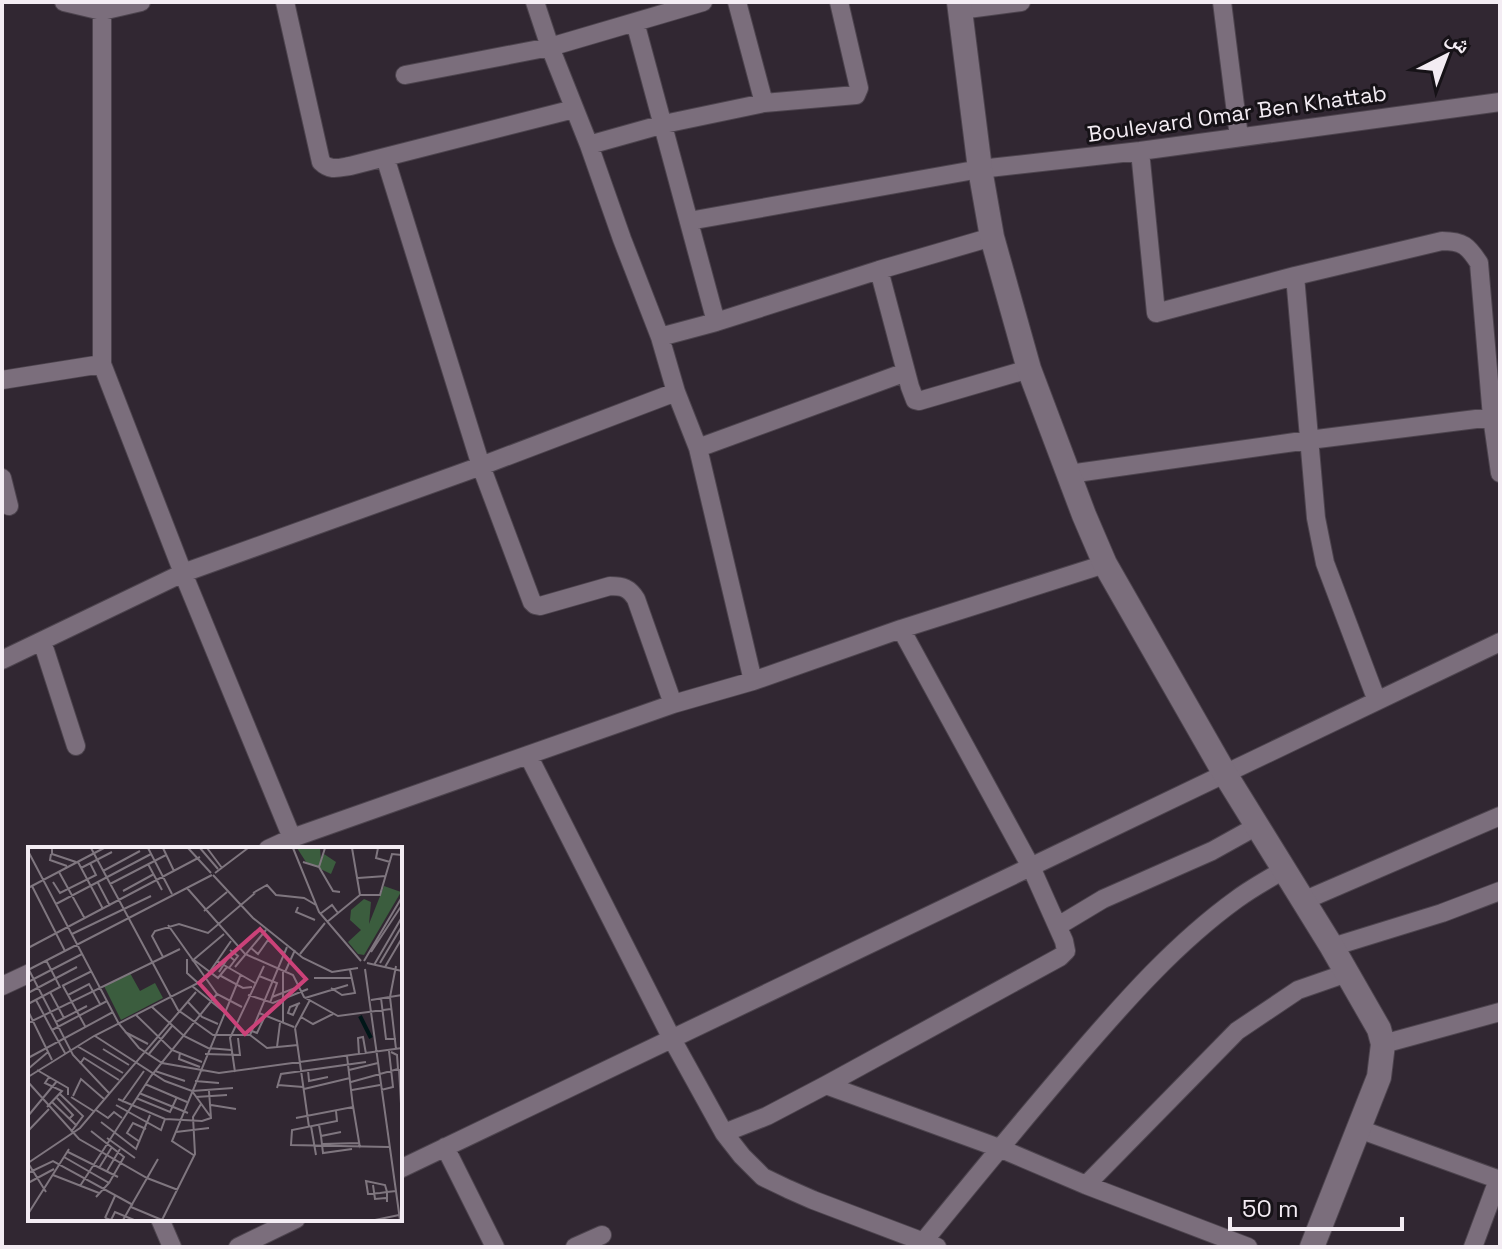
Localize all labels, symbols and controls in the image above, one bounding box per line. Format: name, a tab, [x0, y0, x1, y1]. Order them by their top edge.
north arrow	[1406, 16, 1486, 96]
text: ش	[1441, 23, 1477, 59]
street label: Boulevard Omar Ben Khattab	[1086, 78, 1388, 148]
inset map	[28, 847, 402, 1221]
scale bar	[1230, 1181, 1402, 1231]
text: 50 m	[1242, 1193, 1299, 1224]

